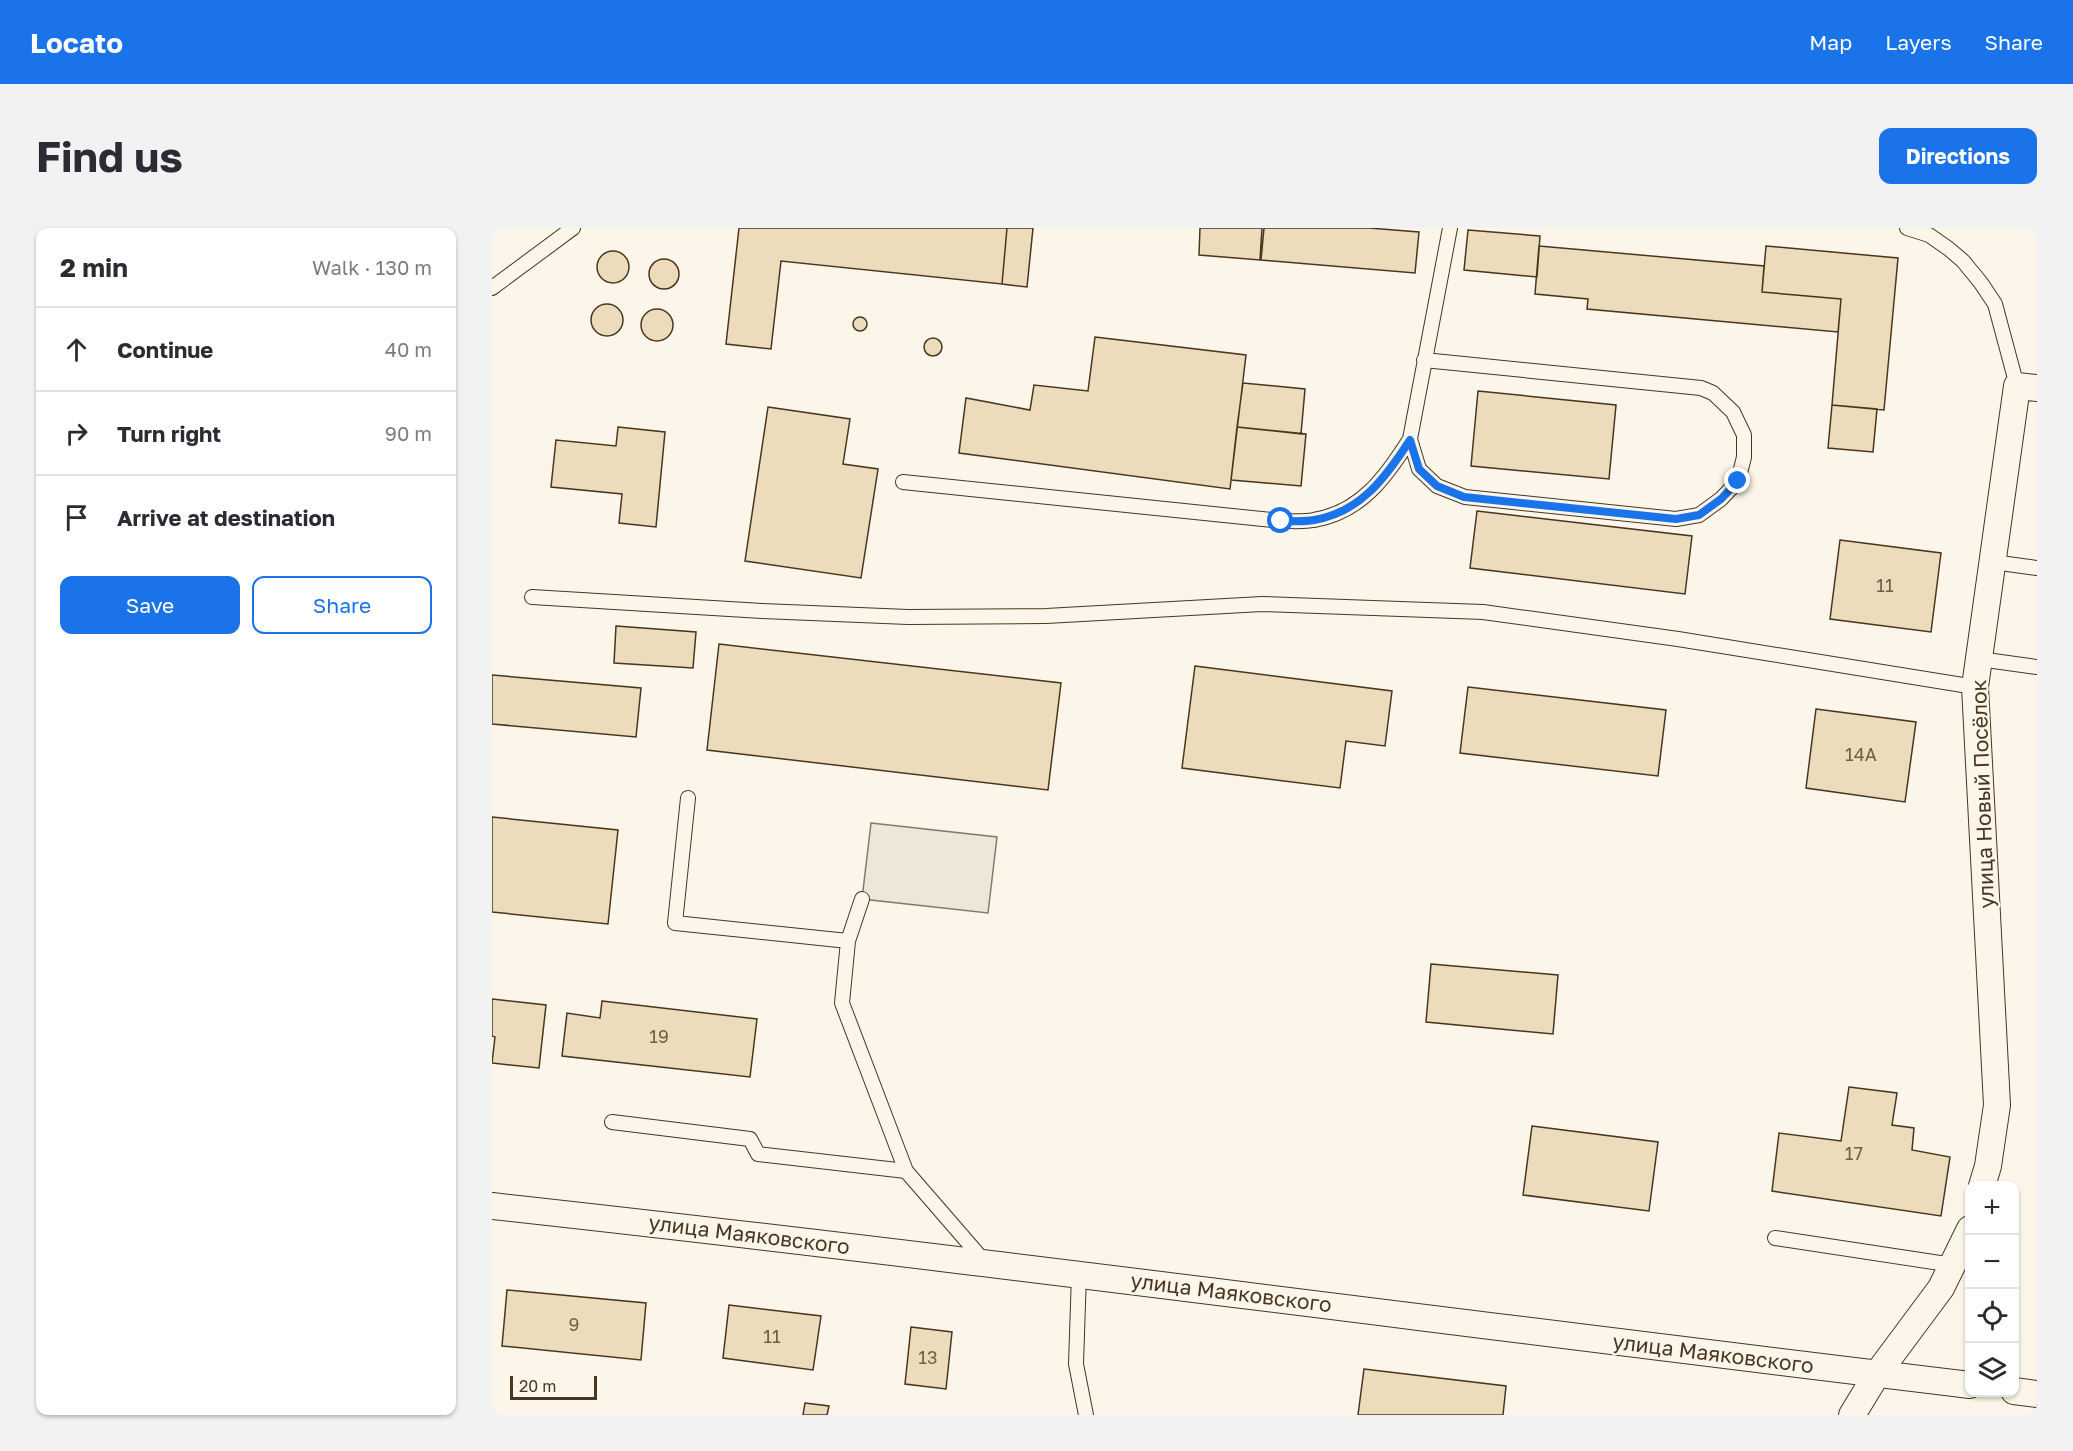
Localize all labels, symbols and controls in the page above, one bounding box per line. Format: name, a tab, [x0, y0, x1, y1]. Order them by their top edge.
text: Locato	[30, 26, 123, 59]
text: Map	[1809, 29, 1852, 55]
text: Layers	[1885, 29, 1952, 55]
text: Share	[1985, 29, 2043, 55]
button: Directions	[1879, 128, 2037, 184]
text: Find us	[36, 131, 183, 181]
text: 2 min	[60, 252, 128, 283]
text: Walk · 130 m	[312, 255, 432, 279]
icon: ahead	[60, 333, 93, 366]
text: Continue	[117, 336, 213, 363]
text: 40 m	[385, 337, 432, 361]
icon: right	[60, 417, 93, 450]
text: Turn right	[117, 420, 221, 447]
text: 90 m	[385, 421, 432, 445]
route end	[1724, 467, 1750, 493]
icon: arrive	[60, 501, 93, 534]
text: Arrive at destination	[117, 504, 335, 531]
route start	[1267, 507, 1293, 533]
house number: 11	[1876, 574, 1894, 596]
button: Save	[60, 576, 240, 634]
button: Share	[252, 576, 432, 634]
street label: улица Новый Посёлок	[1965, 679, 1999, 909]
house number: 14А	[1845, 743, 1877, 765]
house number: 19	[649, 1025, 669, 1047]
house number: 17	[1845, 1142, 1863, 1164]
map controls	[1965, 1181, 2019, 1397]
button: +	[1965, 1181, 2019, 1235]
street label: улица Маяковского	[647, 1209, 851, 1259]
button: −	[1965, 1235, 2019, 1289]
street label: улица Маяковского	[1129, 1267, 1333, 1317]
button: locate	[1965, 1289, 2019, 1343]
house number: 9	[569, 1313, 579, 1335]
house number: 11	[763, 1325, 781, 1347]
street label: улица Маяковского	[1611, 1328, 1815, 1378]
button: layers	[1965, 1343, 2019, 1397]
house number: 13	[918, 1346, 938, 1368]
scale bar	[510, 1373, 597, 1400]
text: 20 m	[519, 1376, 556, 1396]

